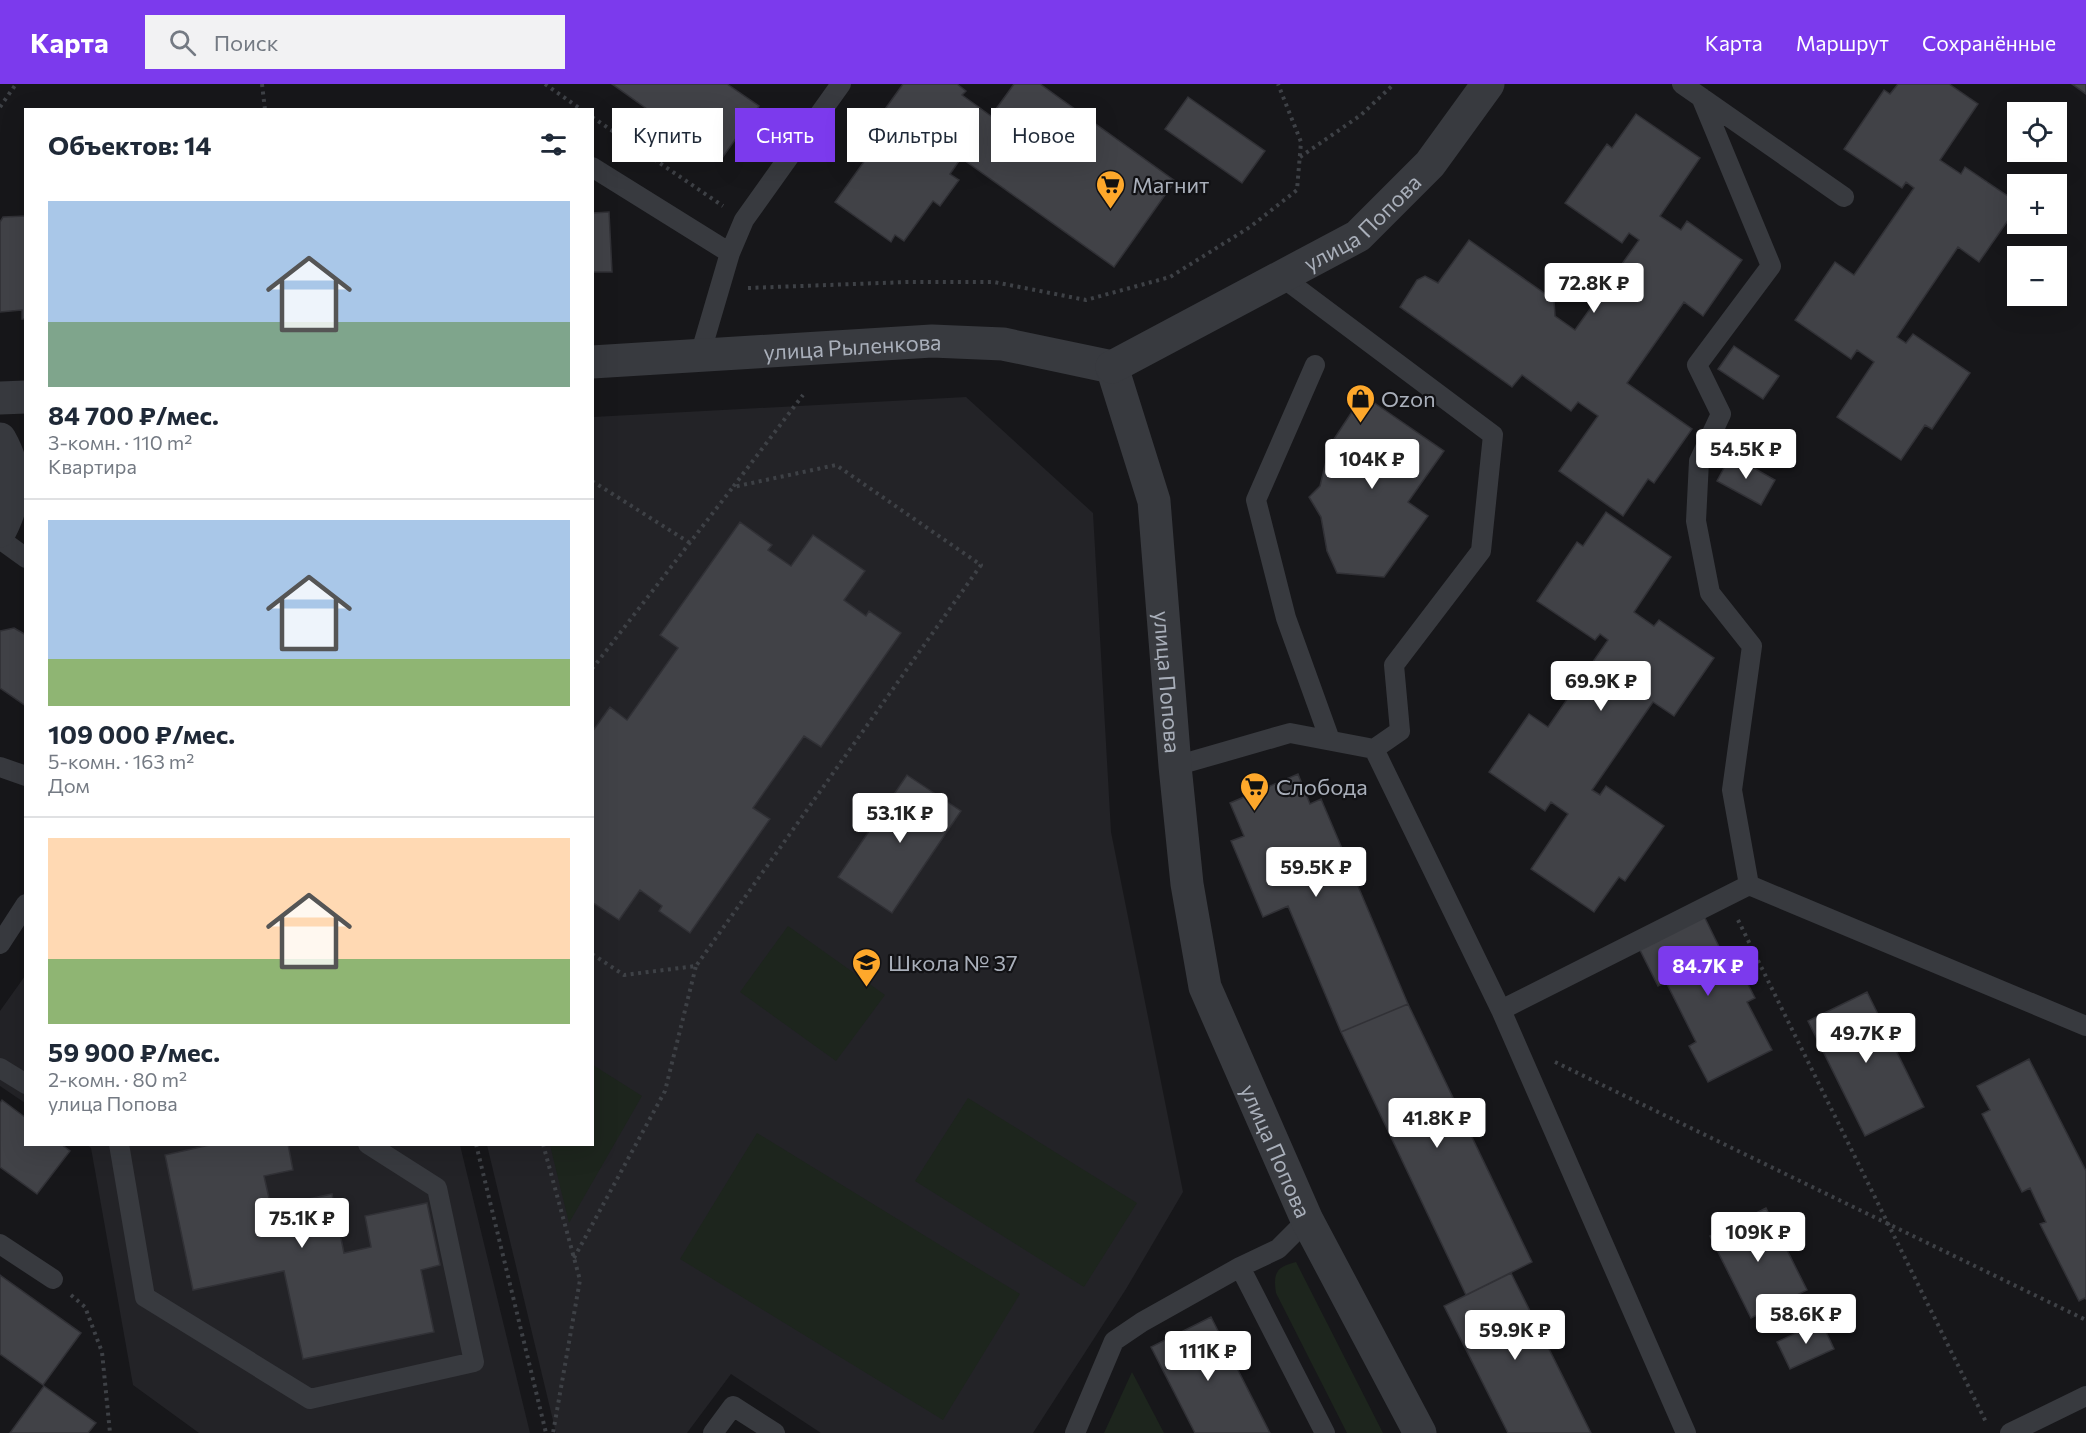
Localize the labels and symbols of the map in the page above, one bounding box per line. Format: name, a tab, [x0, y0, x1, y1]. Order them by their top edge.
supermarket icon: Магнит	[1095, 168, 1127, 210]
street label: улица Попова	[1299, 168, 1426, 276]
place label: Магнит	[1132, 171, 1209, 198]
pin: 72.8K ₽	[1539, 263, 1649, 314]
street label: улица Рыленкова	[763, 327, 942, 365]
shop icon: Ozon	[1344, 382, 1376, 424]
place label: Ozon	[1381, 385, 1436, 412]
pin: 54.5K ₽	[1691, 429, 1801, 480]
pin: 104K ₽	[1323, 439, 1421, 490]
street label: улица Попова	[1149, 610, 1187, 754]
pin: 69.9K ₽	[1546, 661, 1656, 712]
supermarket icon: Слобода	[1239, 770, 1271, 812]
place label: Слобода	[1276, 773, 1368, 800]
pin: 53.1K ₽	[845, 793, 955, 844]
pin: 59.5K ₽	[1261, 847, 1371, 898]
school or university icon: Школа № 37	[851, 946, 883, 988]
pin: 84.7K ₽	[1653, 946, 1763, 997]
place label: Школа № 37	[888, 949, 1018, 976]
pin: 49.7K ₽	[1811, 1013, 1921, 1064]
street label: улица Попова	[1236, 1080, 1318, 1221]
pin: 41.8K ₽	[1382, 1098, 1492, 1149]
pin: 75.1K ₽	[247, 1198, 357, 1249]
pin: 109K ₽	[1709, 1212, 1807, 1263]
pin: 58.6K ₽	[1751, 1294, 1861, 1345]
pin: 59.9K ₽	[1460, 1310, 1570, 1361]
pin: 111K ₽	[1159, 1331, 1257, 1382]

